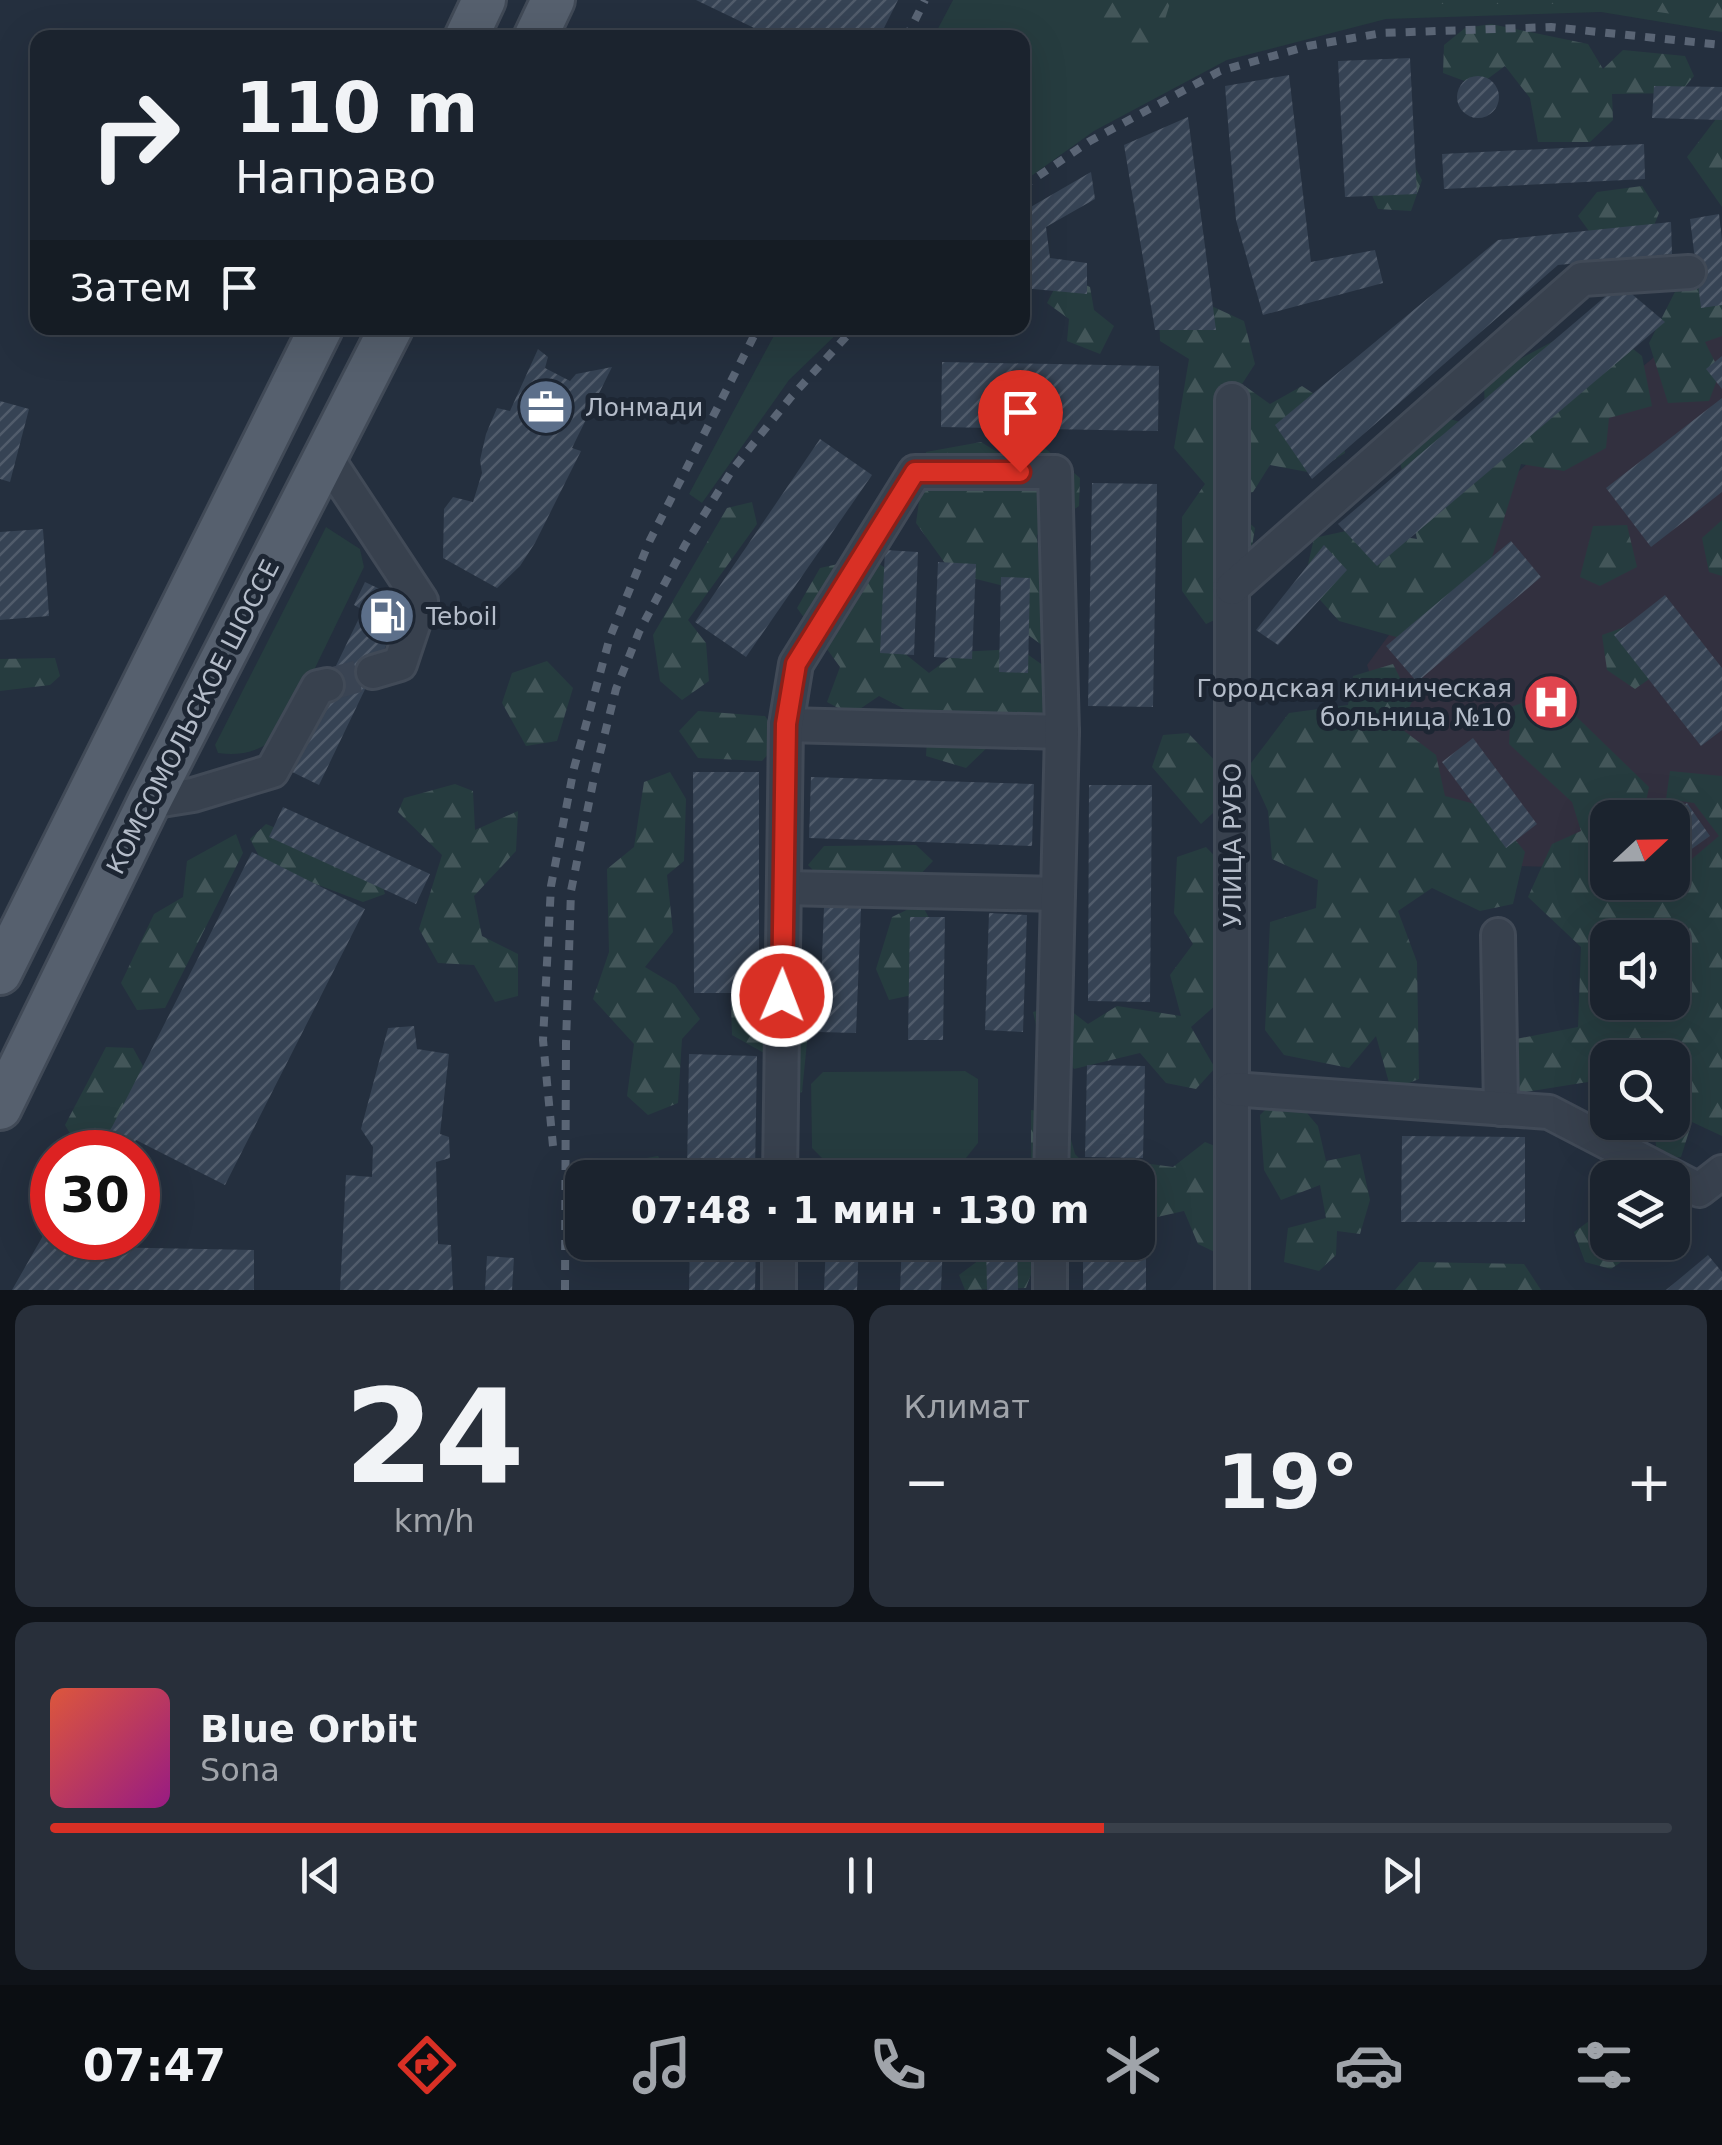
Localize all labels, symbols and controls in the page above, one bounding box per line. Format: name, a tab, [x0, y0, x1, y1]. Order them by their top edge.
text: 110 m	[235, 67, 478, 149]
icon: right	[70, 70, 200, 200]
text: Направо	[235, 151, 436, 204]
icon: arrive	[212, 260, 267, 315]
text: Затем	[70, 266, 192, 310]
pin	[978, 370, 1063, 473]
office icon: Лонмади	[516, 377, 576, 437]
icon: arrive	[993, 385, 1048, 440]
place label: Лонмади	[585, 393, 703, 422]
street label: КОМСОМОЛЬСКОЕ ШОССЕ	[101, 555, 285, 879]
fuel station icon: Teboil	[357, 586, 417, 646]
place label: Teboil	[425, 602, 497, 631]
hospital icon: Городская клиническая больница №10	[1521, 672, 1581, 732]
place label: Городская клиническая больница №10	[1197, 674, 1512, 732]
street label: УЛИЦА РУБО	[1218, 763, 1247, 927]
north arrow	[1590, 800, 1690, 900]
map controls	[1590, 800, 1690, 1260]
button: sound	[1590, 920, 1690, 1020]
position arrow	[730, 944, 834, 1048]
button: search	[1590, 1040, 1690, 1140]
speed limit sign: 30	[30, 1130, 160, 1260]
button: layers	[1590, 1160, 1690, 1260]
text: 07:48 · 1 мин · 130 m	[631, 1188, 1089, 1232]
text: 24	[344, 1361, 525, 1513]
text: Климат	[904, 1388, 1030, 1426]
text: 19°	[1217, 1438, 1359, 1526]
text: −	[904, 1450, 950, 1514]
text: +	[1626, 1450, 1672, 1514]
text: km/h	[394, 1502, 475, 1540]
text: Blue Orbit	[200, 1707, 417, 1751]
text: Sona	[200, 1751, 280, 1789]
icon: previous	[293, 1848, 348, 1903]
icon: pause	[833, 1848, 888, 1903]
icon: next	[1374, 1848, 1429, 1903]
icon: directions	[392, 2030, 462, 2100]
icon: music	[627, 2030, 697, 2100]
icon: phone	[863, 2030, 933, 2100]
icon: climate	[1098, 2030, 1168, 2100]
icon: car	[1334, 2030, 1404, 2100]
icon: filters	[1569, 2030, 1639, 2100]
text: 07:47	[83, 2039, 226, 2092]

